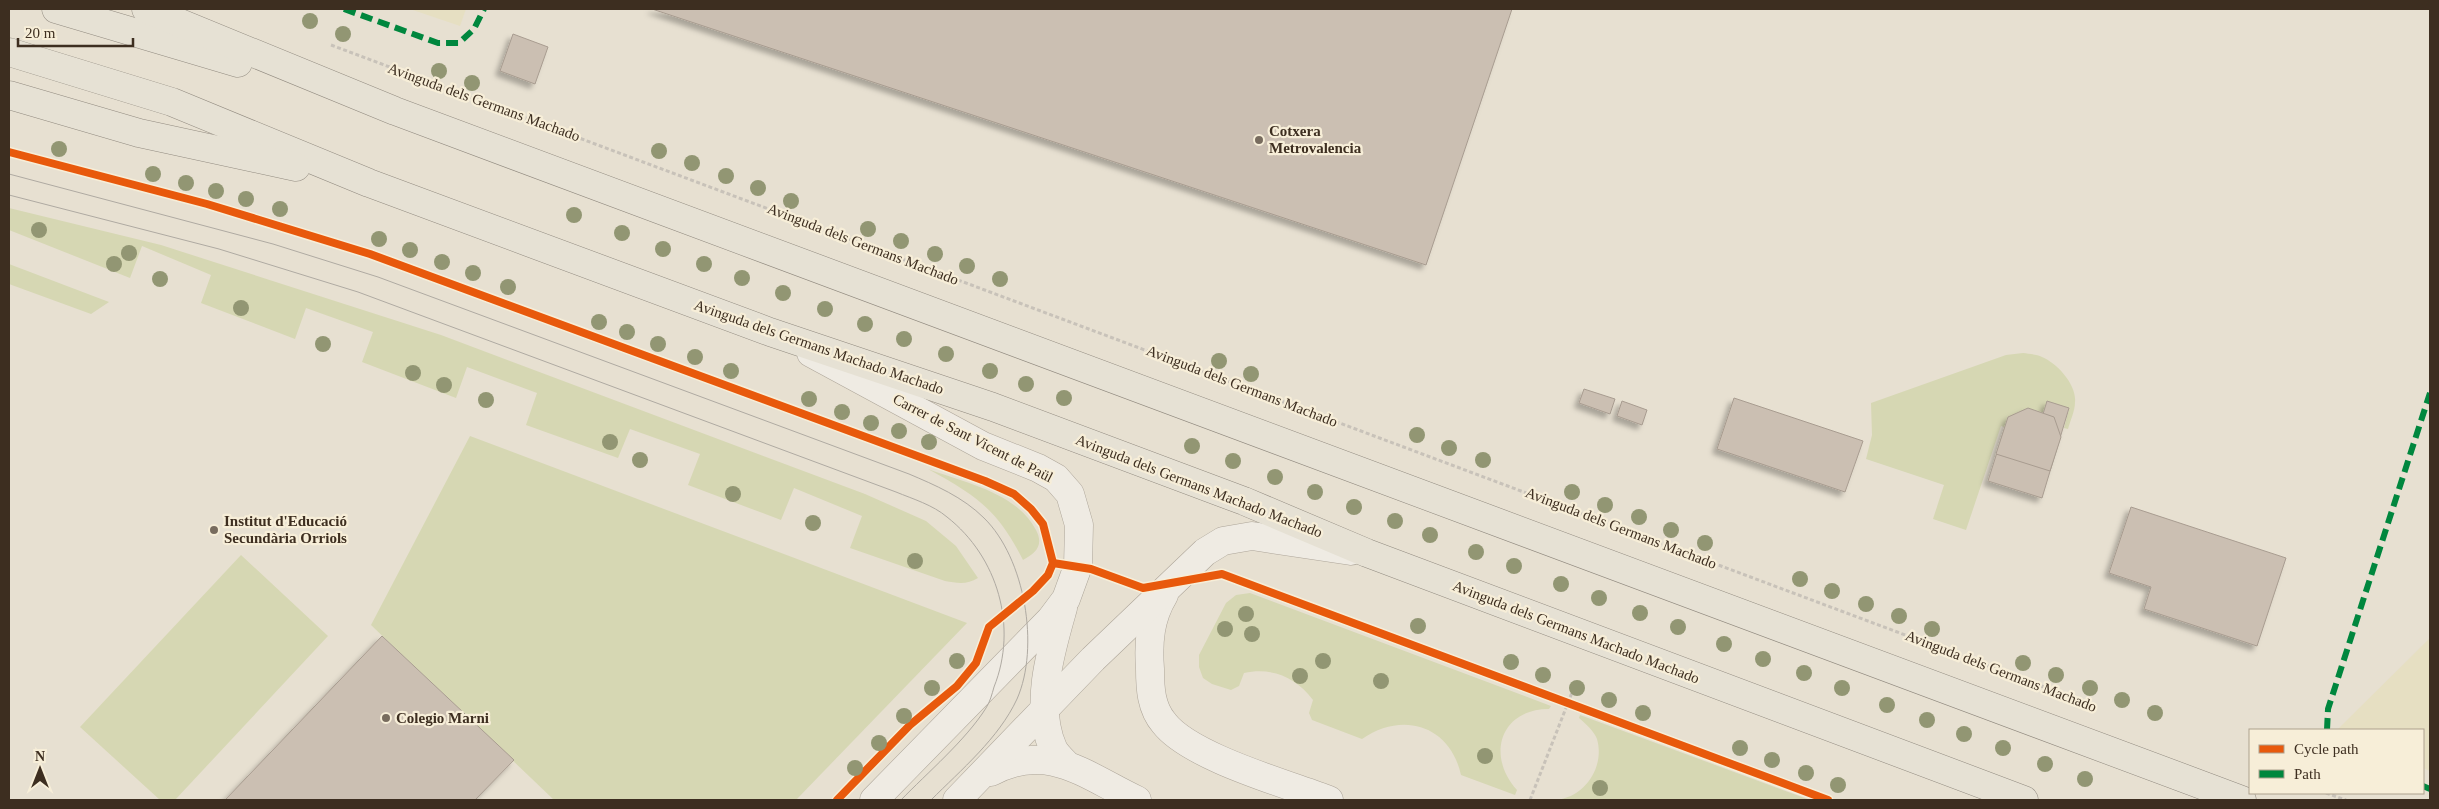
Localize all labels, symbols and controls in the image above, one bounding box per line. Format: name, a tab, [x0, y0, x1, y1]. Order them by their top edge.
scale bar	[18, 15, 132, 47]
text: 20 m	[25, 25, 56, 41]
street label: Avinguda dels Germans Machado	[386, 60, 582, 144]
place label: Cotxera Metrovalencia	[1269, 123, 1362, 156]
marker: Cotxera Metrovalencia	[1253, 134, 1265, 146]
street label: Avinguda dels Germans Machado	[765, 200, 961, 288]
street label: Avinguda dels Germans Machado Machado	[692, 297, 946, 397]
street label: Avinguda dels Germans Machado	[1144, 342, 1340, 430]
street label: Carrer de Sant Vicent de Paül	[890, 391, 1056, 485]
street label: Avinguda dels Germans Machado Machado	[1073, 431, 1325, 541]
street label: Avinguda dels Germans Machado	[1523, 484, 1719, 572]
place label: Institut d'Educació Secundària Orriols	[224, 513, 347, 546]
marker: Institut d'Educació Secundària Orriols	[208, 524, 220, 536]
street label: Avinguda dels Germans Machado Machado	[1450, 577, 1702, 687]
street label: Avinguda dels Germans Machado	[1903, 627, 2099, 715]
place label: Colegio Marni	[396, 710, 489, 726]
marker: Colegio Marni	[380, 712, 392, 724]
legend	[2249, 729, 2424, 794]
text: Cycle path	[2294, 741, 2359, 757]
north arrow	[15, 744, 65, 794]
text: N	[35, 749, 45, 764]
text: Path	[2294, 766, 2321, 782]

